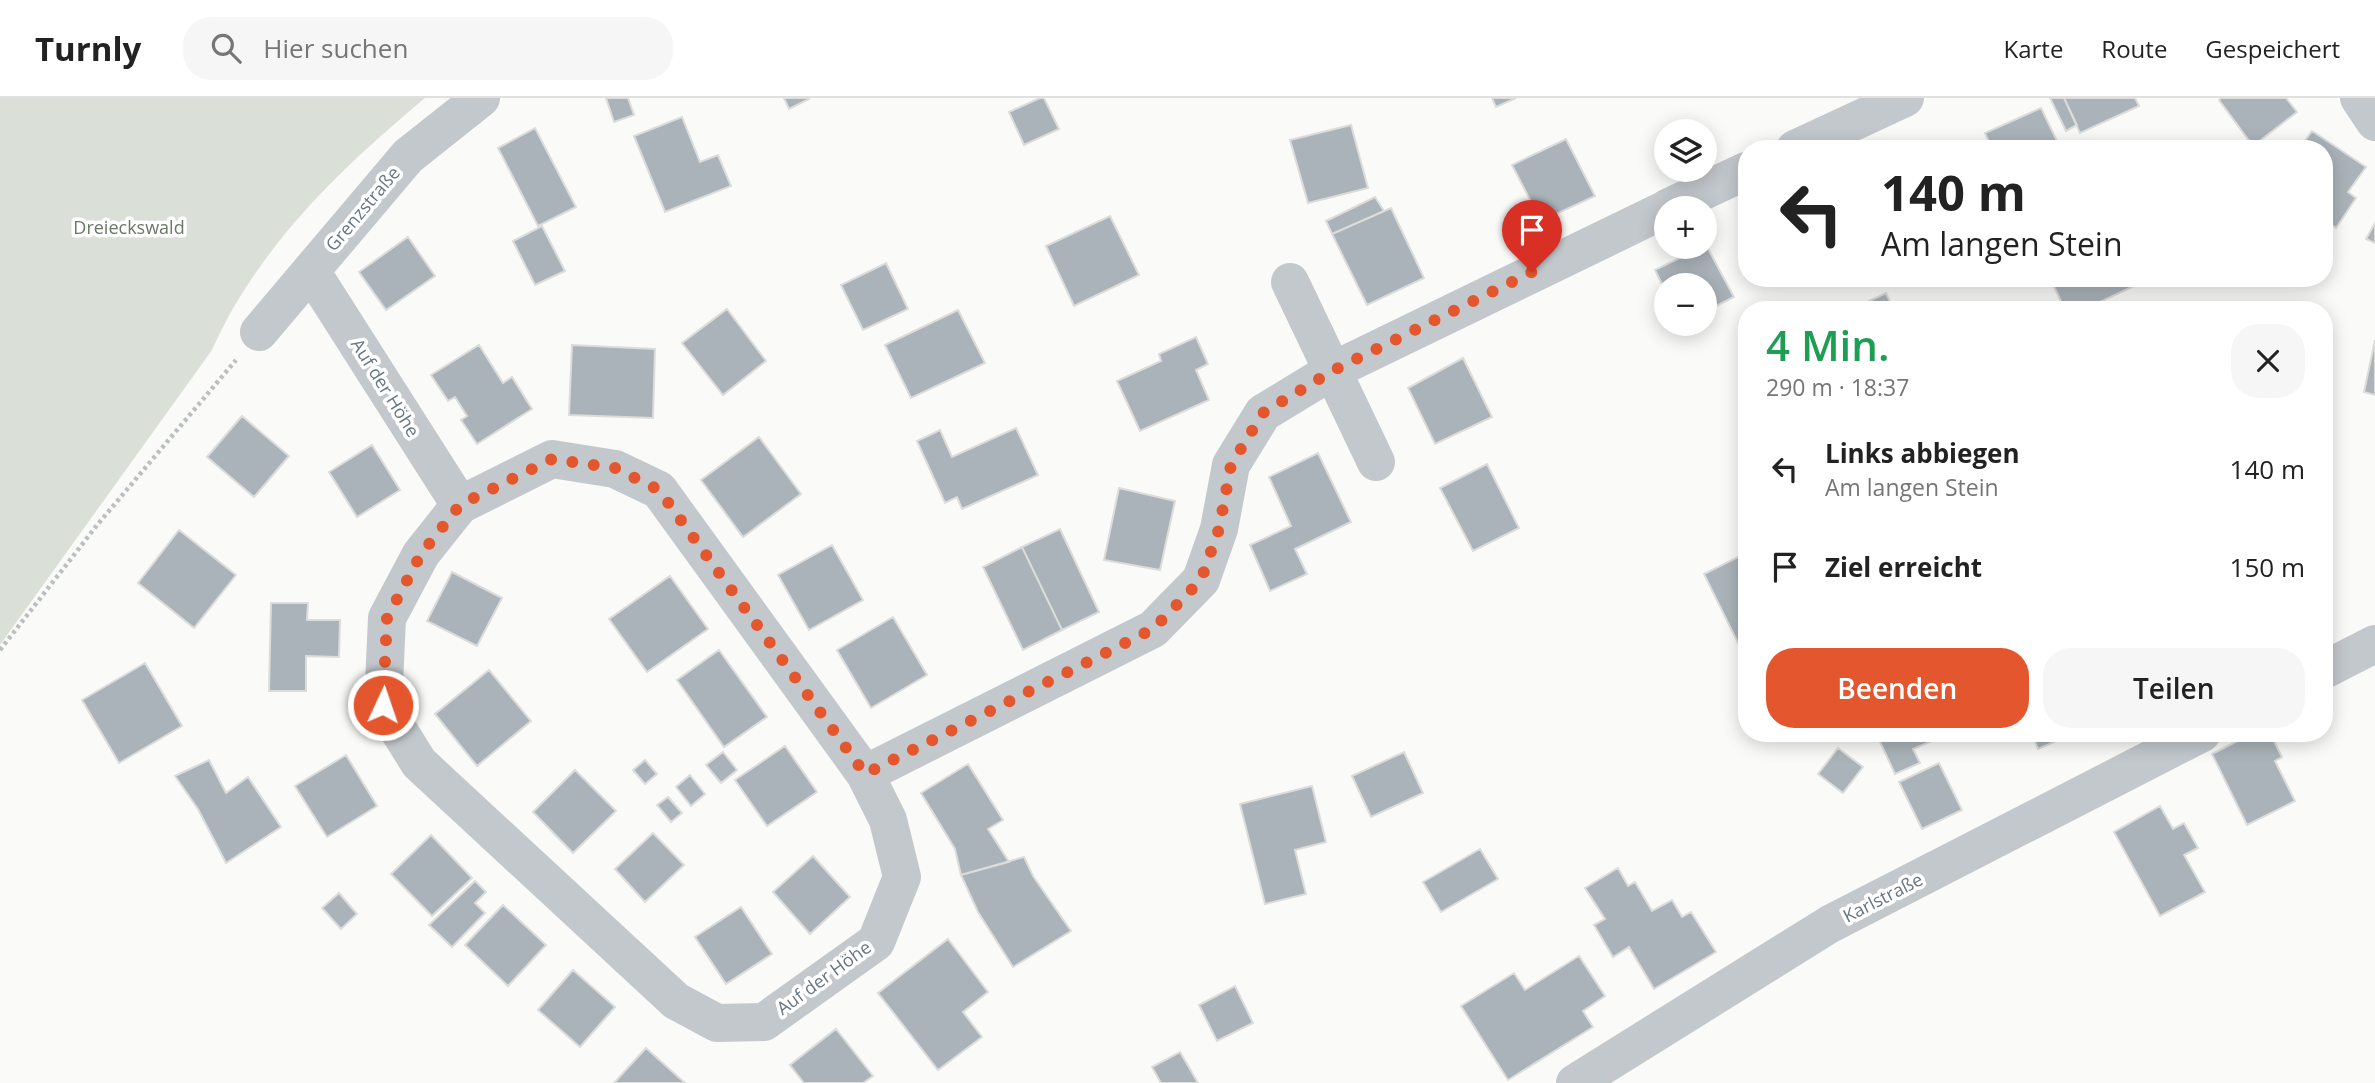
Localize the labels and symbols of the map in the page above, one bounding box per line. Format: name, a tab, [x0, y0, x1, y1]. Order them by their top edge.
street label: Grenzstraße	[320, 161, 405, 256]
pin	[1502, 200, 1562, 272]
park label: Dreieckswald	[73, 215, 185, 239]
street label: Auf der Höhe	[346, 334, 426, 441]
position arrow	[346, 668, 420, 742]
street label: Karlstraße	[1839, 867, 1927, 927]
street label: Auf der Höhe	[771, 935, 876, 1020]

